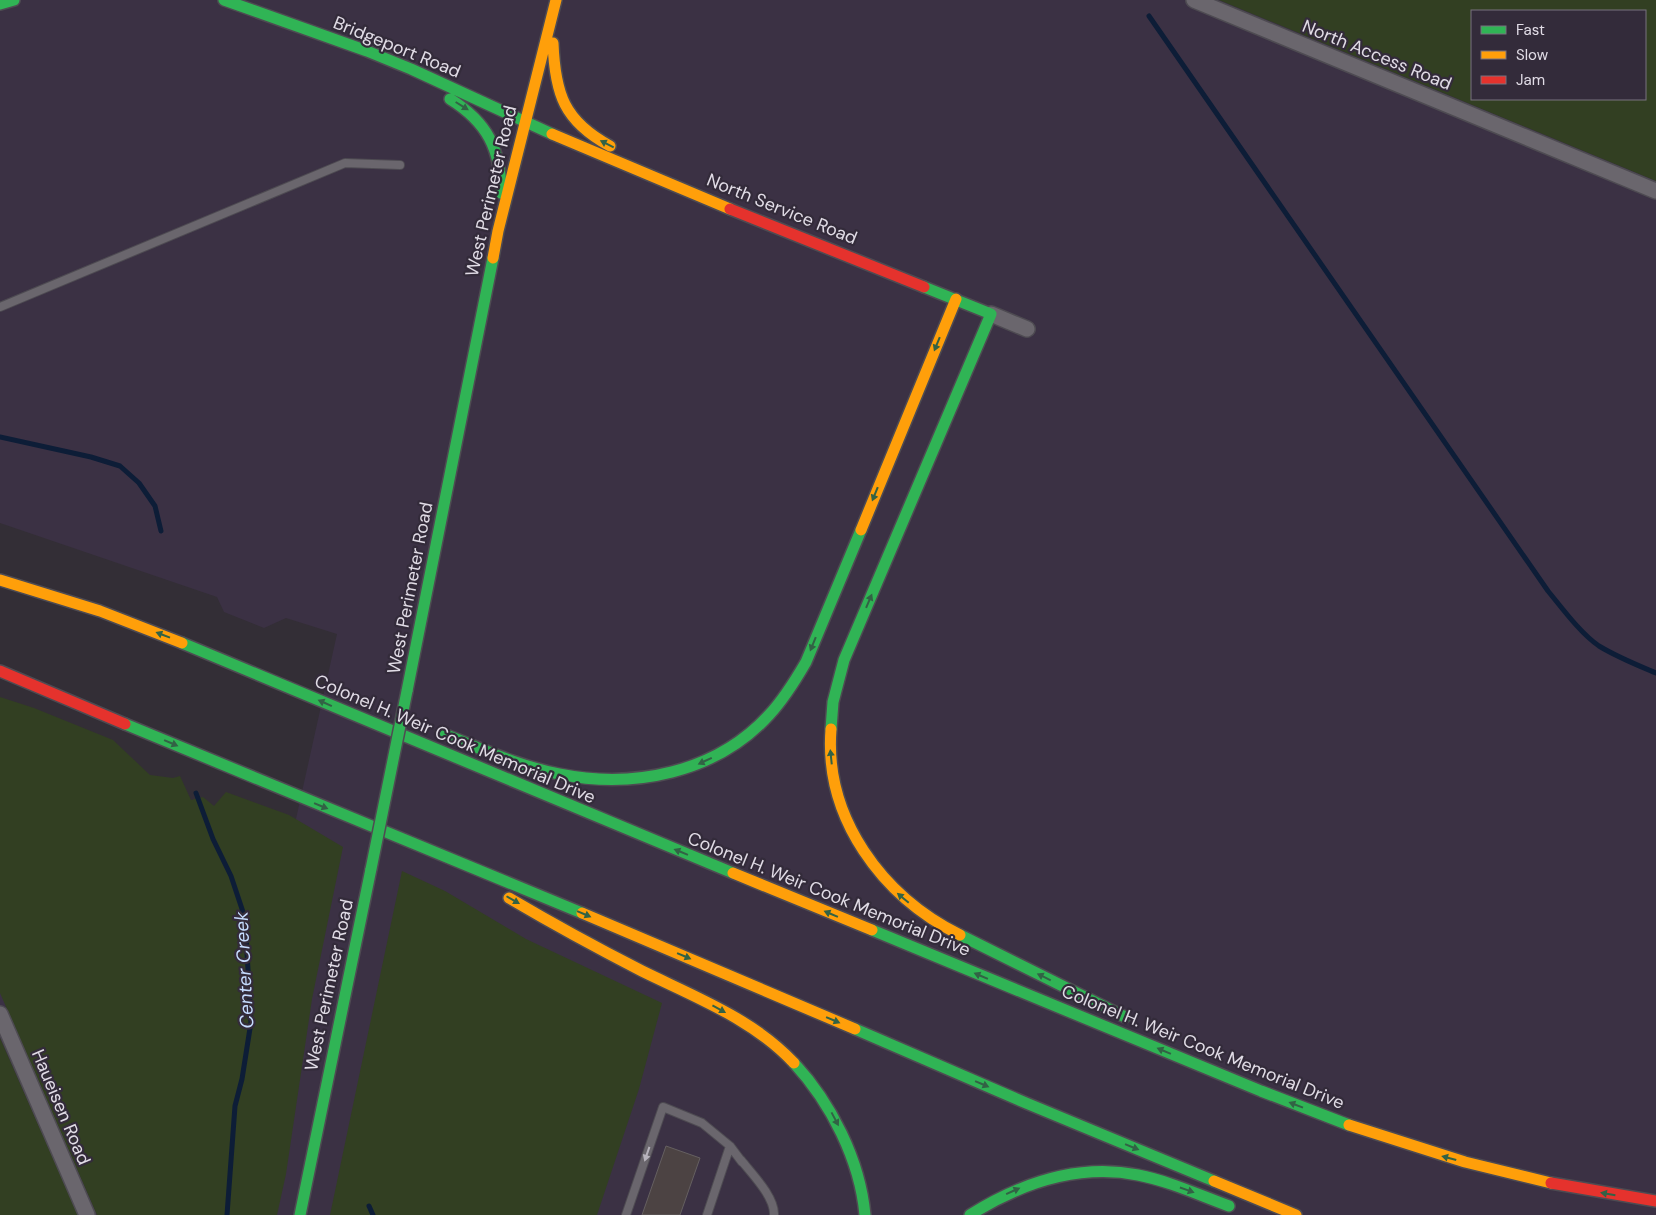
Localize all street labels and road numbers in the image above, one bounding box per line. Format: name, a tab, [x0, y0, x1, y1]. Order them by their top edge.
street label: Bridgeport Road	[330, 11, 464, 83]
street label: North Access Road	[1299, 14, 1455, 96]
street label: West Perimeter Road	[460, 103, 522, 279]
street label: North Service Road	[703, 168, 861, 250]
street label: West Perimeter Road	[382, 500, 438, 676]
street label: Colonel H. Weir Cook Memorial Drive	[311, 669, 599, 809]
street label: Colonel H. Weir Cook Memorial Drive	[684, 826, 974, 962]
street label: West Perimeter Road	[299, 897, 359, 1073]
street label: Colonel H. Weir Cook Memorial Drive	[1058, 979, 1348, 1115]
street label: Haueisen Road	[26, 1046, 96, 1168]

